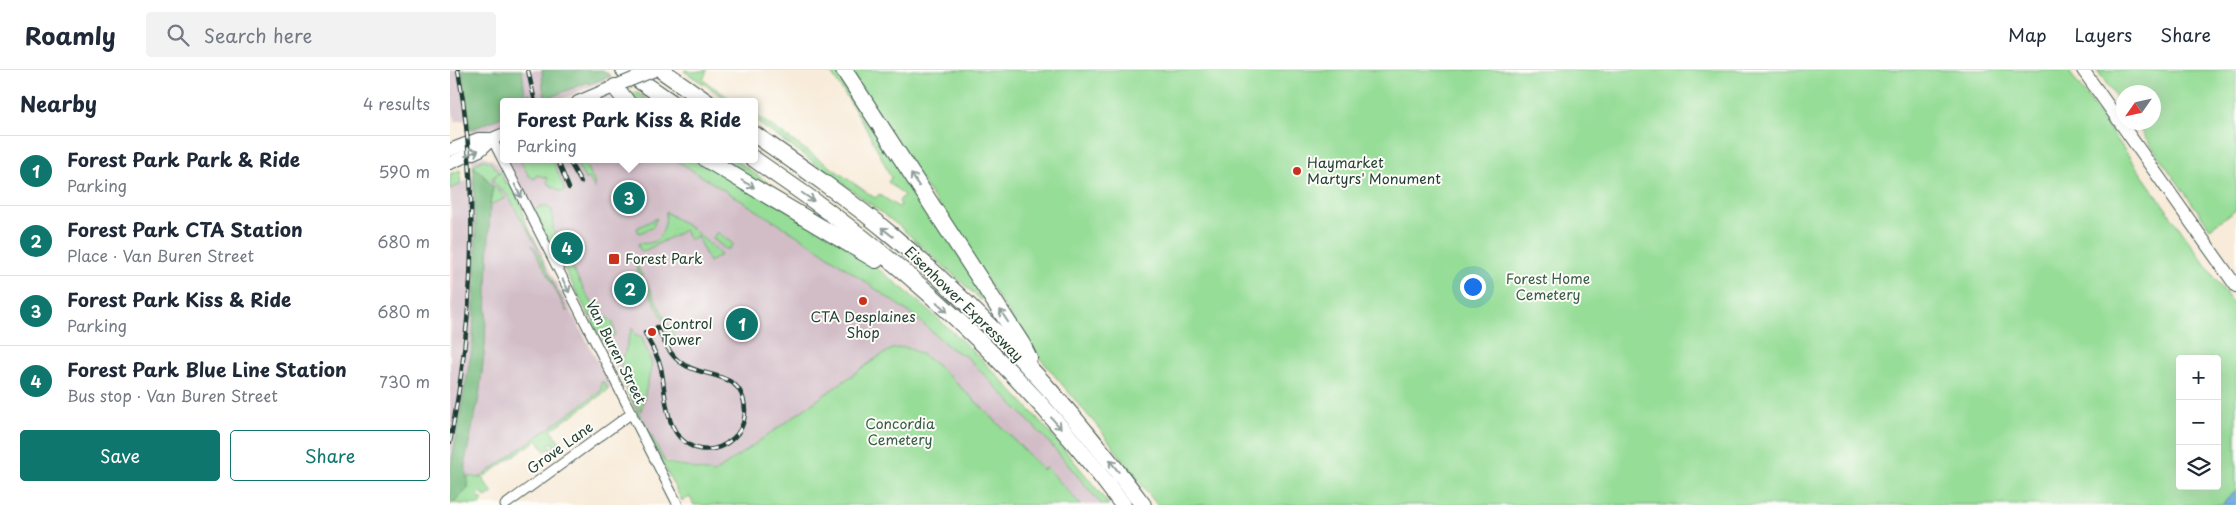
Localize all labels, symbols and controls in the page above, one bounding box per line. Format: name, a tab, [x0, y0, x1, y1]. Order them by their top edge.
search box	[146, 12, 496, 57]
text: Roamly	[25, 17, 116, 53]
icon: search	[164, 21, 192, 49]
text: Search here	[204, 21, 312, 49]
text: Map	[2008, 21, 2047, 48]
text: Layers	[2075, 21, 2132, 48]
text: Share	[2160, 21, 2211, 48]
north arrow	[2116, 85, 2161, 130]
text: Nearby	[20, 87, 97, 119]
text: 4 results	[363, 91, 430, 115]
popup	[500, 98, 758, 163]
text: Forest Park Kiss & Ride	[517, 105, 741, 133]
text: Parking	[517, 133, 577, 157]
text: Forest Park Park & Ride	[67, 145, 300, 173]
one-way arrow	[464, 148, 479, 158]
place label: Haymarket Martyrs' Monument	[1307, 152, 1441, 189]
text: 1	[32, 159, 40, 183]
text: 590 m	[378, 159, 430, 183]
marker: Haymarket Martyrs' Monument	[1291, 165, 1303, 177]
text: Parking	[67, 173, 127, 197]
one-way arrow	[910, 173, 920, 187]
pin: 3	[613, 179, 645, 217]
one-way arrow	[741, 179, 755, 189]
one-way arrow	[514, 183, 523, 198]
one-way arrow	[801, 192, 815, 202]
text: Forest Park CTA Station	[67, 215, 303, 243]
one-way arrow	[880, 226, 893, 237]
text: 2	[30, 229, 42, 253]
text: 680 m	[377, 229, 430, 253]
pin: 4	[551, 229, 583, 267]
street label: Eisenhower Expressway	[900, 241, 1028, 366]
text: Place · Van Buren Street	[67, 243, 254, 267]
place label: Forest Park	[625, 248, 703, 269]
marker: Forest Park	[607, 252, 621, 266]
park label: Forest Home Cemetery	[1506, 268, 1590, 305]
pin: 2	[614, 270, 646, 308]
your location	[1460, 274, 1486, 300]
one-way arrow	[561, 278, 571, 293]
text: Forest Park Kiss & Ride	[67, 285, 291, 313]
marker: CTA Desplaines Shop	[857, 295, 869, 307]
street label: Van Buren Street	[581, 296, 652, 408]
text: 3	[31, 299, 41, 323]
text: 680 m	[377, 299, 430, 323]
one-way arrow	[936, 301, 949, 313]
pin: 1	[726, 305, 758, 343]
place label: CTA Desplaines Shop	[810, 306, 916, 343]
one-way arrow	[998, 309, 1009, 323]
text: Parking	[67, 313, 127, 337]
place label: Control Tower	[662, 313, 713, 350]
marker: Control Tower	[646, 326, 658, 338]
text: Forest Park Blue Line Station	[67, 355, 347, 383]
map controls	[2176, 355, 2221, 490]
button: +	[2176, 355, 2221, 400]
text: 4	[31, 369, 41, 393]
text: 730 m	[379, 369, 430, 393]
text: Bus stop · Van Buren Street	[67, 383, 278, 407]
button: −	[2176, 400, 2221, 445]
park label: Concordia Cemetery	[865, 413, 935, 450]
street label: Grove Lane	[522, 416, 597, 479]
one-way arrow	[1050, 417, 1062, 430]
button: Save	[20, 430, 220, 481]
button: Share	[230, 430, 430, 481]
button: layers	[2176, 445, 2221, 490]
one-way arrow	[1108, 460, 1119, 473]

